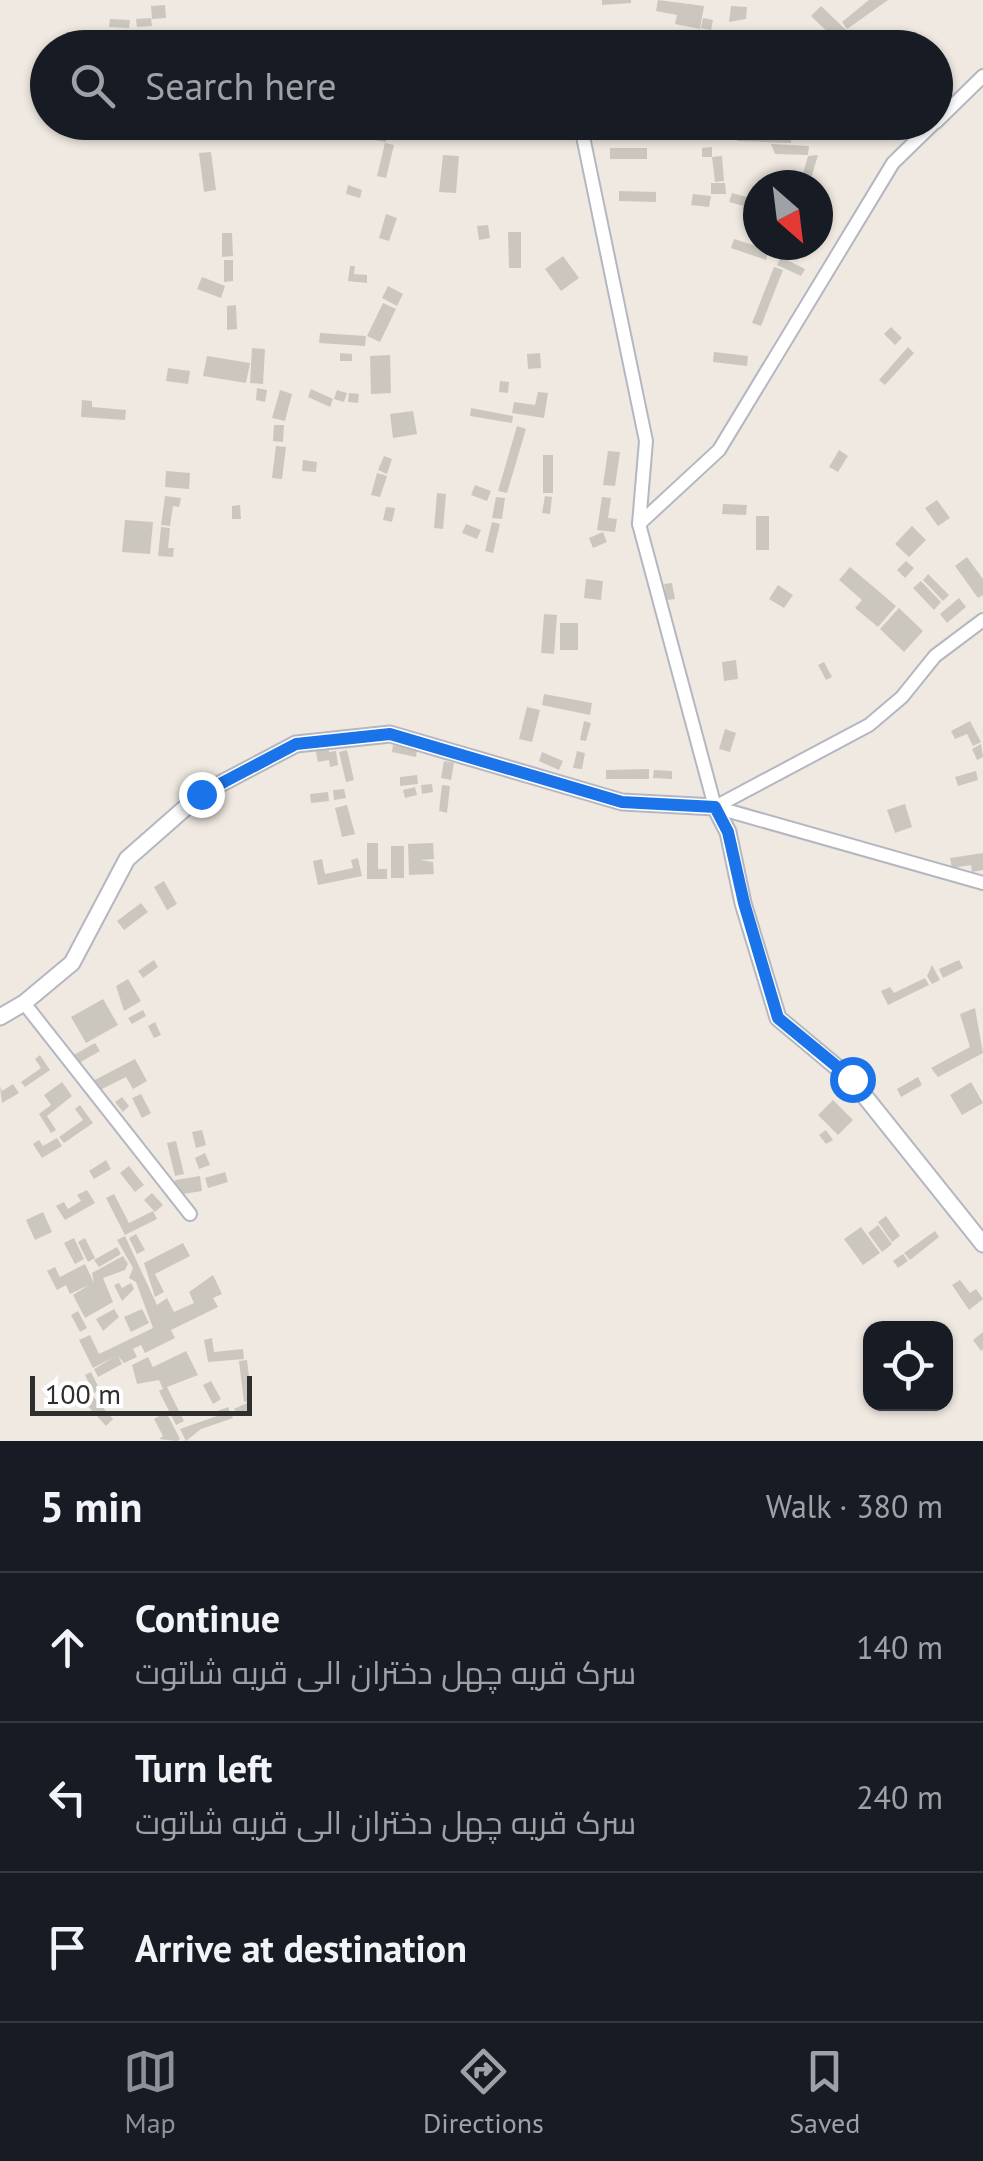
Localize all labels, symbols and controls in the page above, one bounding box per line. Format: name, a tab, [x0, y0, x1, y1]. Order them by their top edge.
search box	[30, 30, 953, 140]
icon: search	[65, 58, 120, 113]
text: Search here	[145, 61, 337, 110]
north arrow	[743, 170, 833, 260]
route end	[179, 772, 225, 818]
route start	[830, 1057, 876, 1103]
map controls	[863, 1321, 953, 1411]
button: locate	[863, 1321, 953, 1411]
scale bar	[30, 1371, 252, 1416]
text: 100 m	[45, 1375, 121, 1412]
text: 5 min	[40, 1479, 142, 1534]
text: Walk · 380 m	[766, 1485, 943, 1527]
text: Continue	[135, 1593, 280, 1642]
icon: ahead	[40, 1620, 95, 1675]
text: 140 m	[856, 1626, 943, 1668]
text: سرک قریه چهل دختران الی قریه شاتوت	[135, 1651, 636, 1693]
text: Turn left	[135, 1743, 272, 1792]
icon: left	[40, 1770, 95, 1825]
text: 240 m	[856, 1776, 943, 1818]
text: سرک قریه چهل دختران الی قریه شاتوت	[135, 1801, 636, 1843]
icon: arrive	[40, 1920, 95, 1975]
text: Arrive at destination	[135, 1923, 467, 1972]
tab: Map	[123, 2044, 178, 2141]
tab: Directions	[423, 2044, 544, 2141]
tab: Saved	[789, 2044, 860, 2141]

